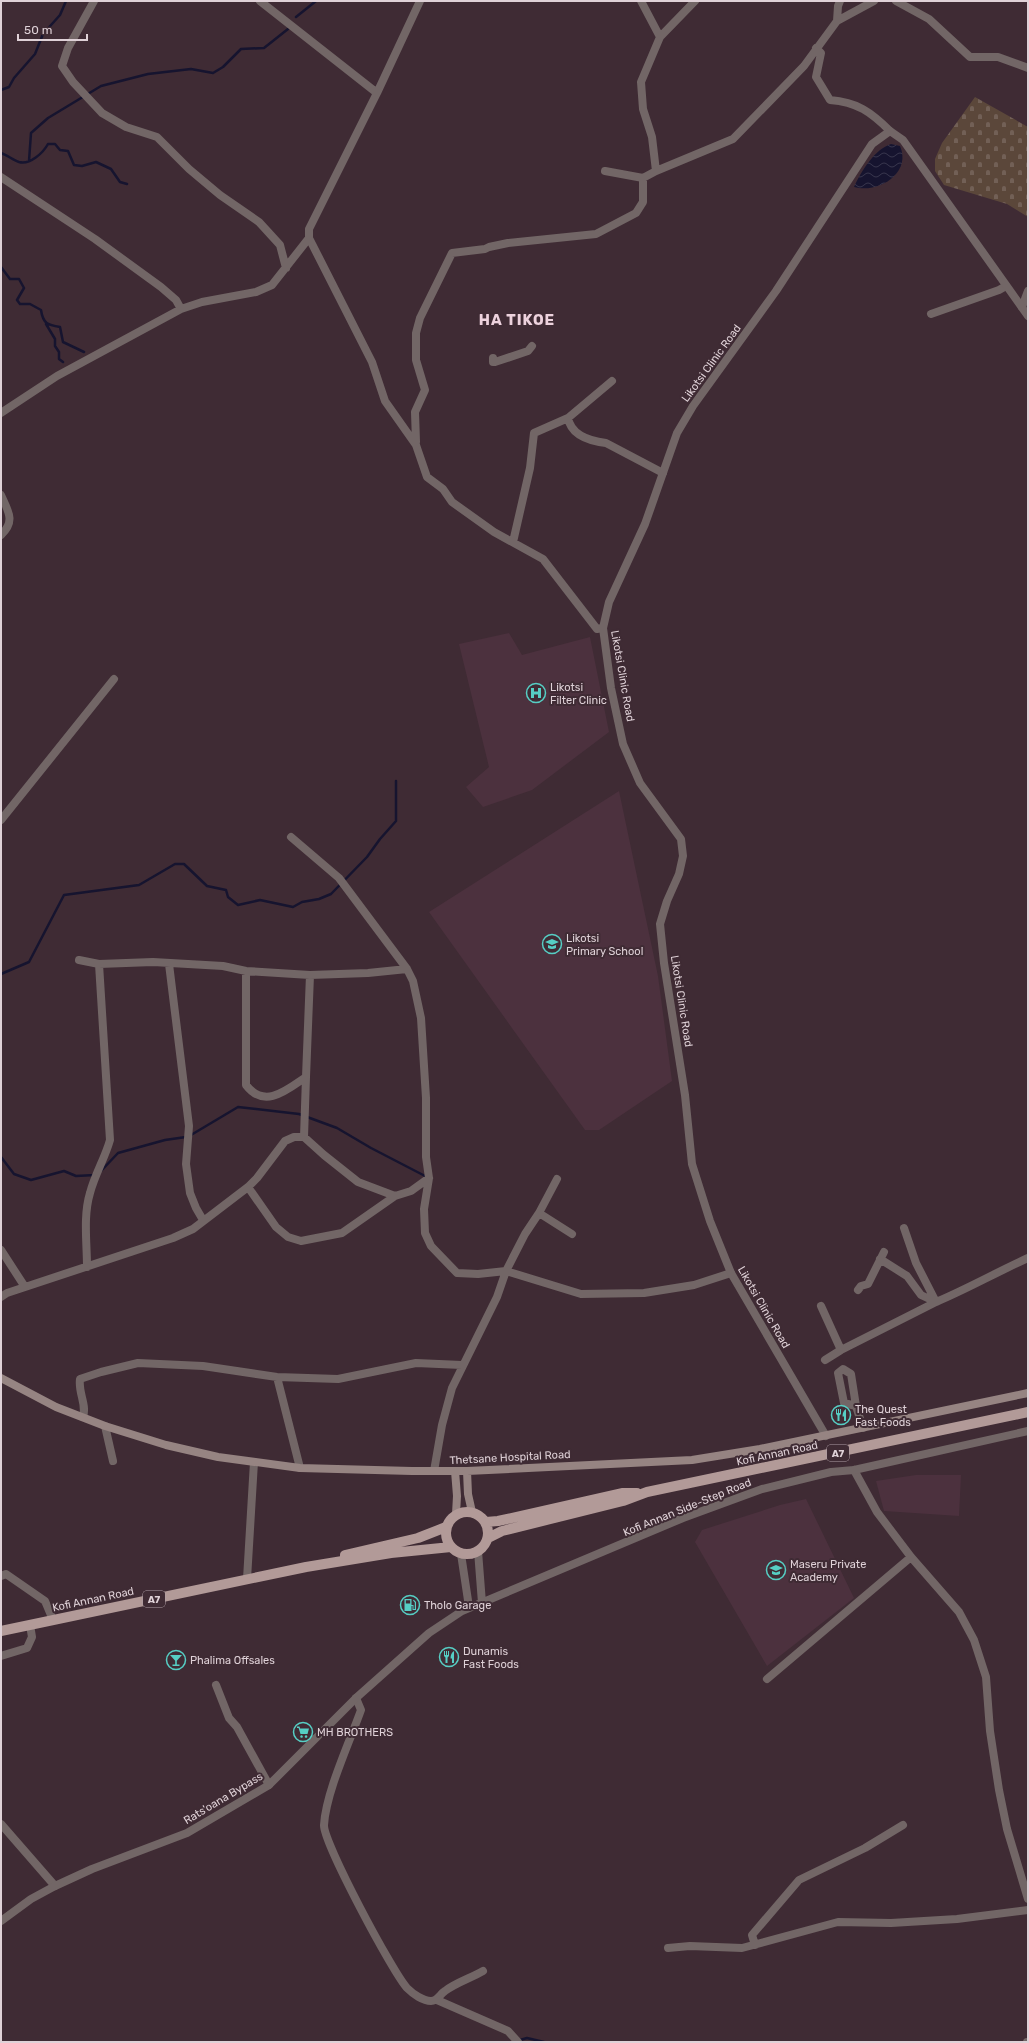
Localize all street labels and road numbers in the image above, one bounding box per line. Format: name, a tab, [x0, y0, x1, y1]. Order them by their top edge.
street label: Likotsi Clinic Road	[679, 322, 744, 405]
street label: Likotsi Clinic Road	[608, 629, 637, 723]
street label: Likotsi Clinic Road	[668, 954, 695, 1048]
street label: Likotsi Clinic Road	[735, 1264, 792, 1351]
street label: Kofi Annan Road	[735, 1438, 819, 1468]
road number: A7	[827, 1445, 849, 1461]
street label: Thetsane Hospital Road	[449, 1448, 571, 1467]
street label: Kofi Annan Side-Step Road	[621, 1476, 753, 1539]
street label: Kofi Annan Road	[51, 1584, 135, 1614]
road number: A7	[143, 1591, 165, 1607]
street label: Rats'oana Bypass	[181, 1769, 266, 1827]

